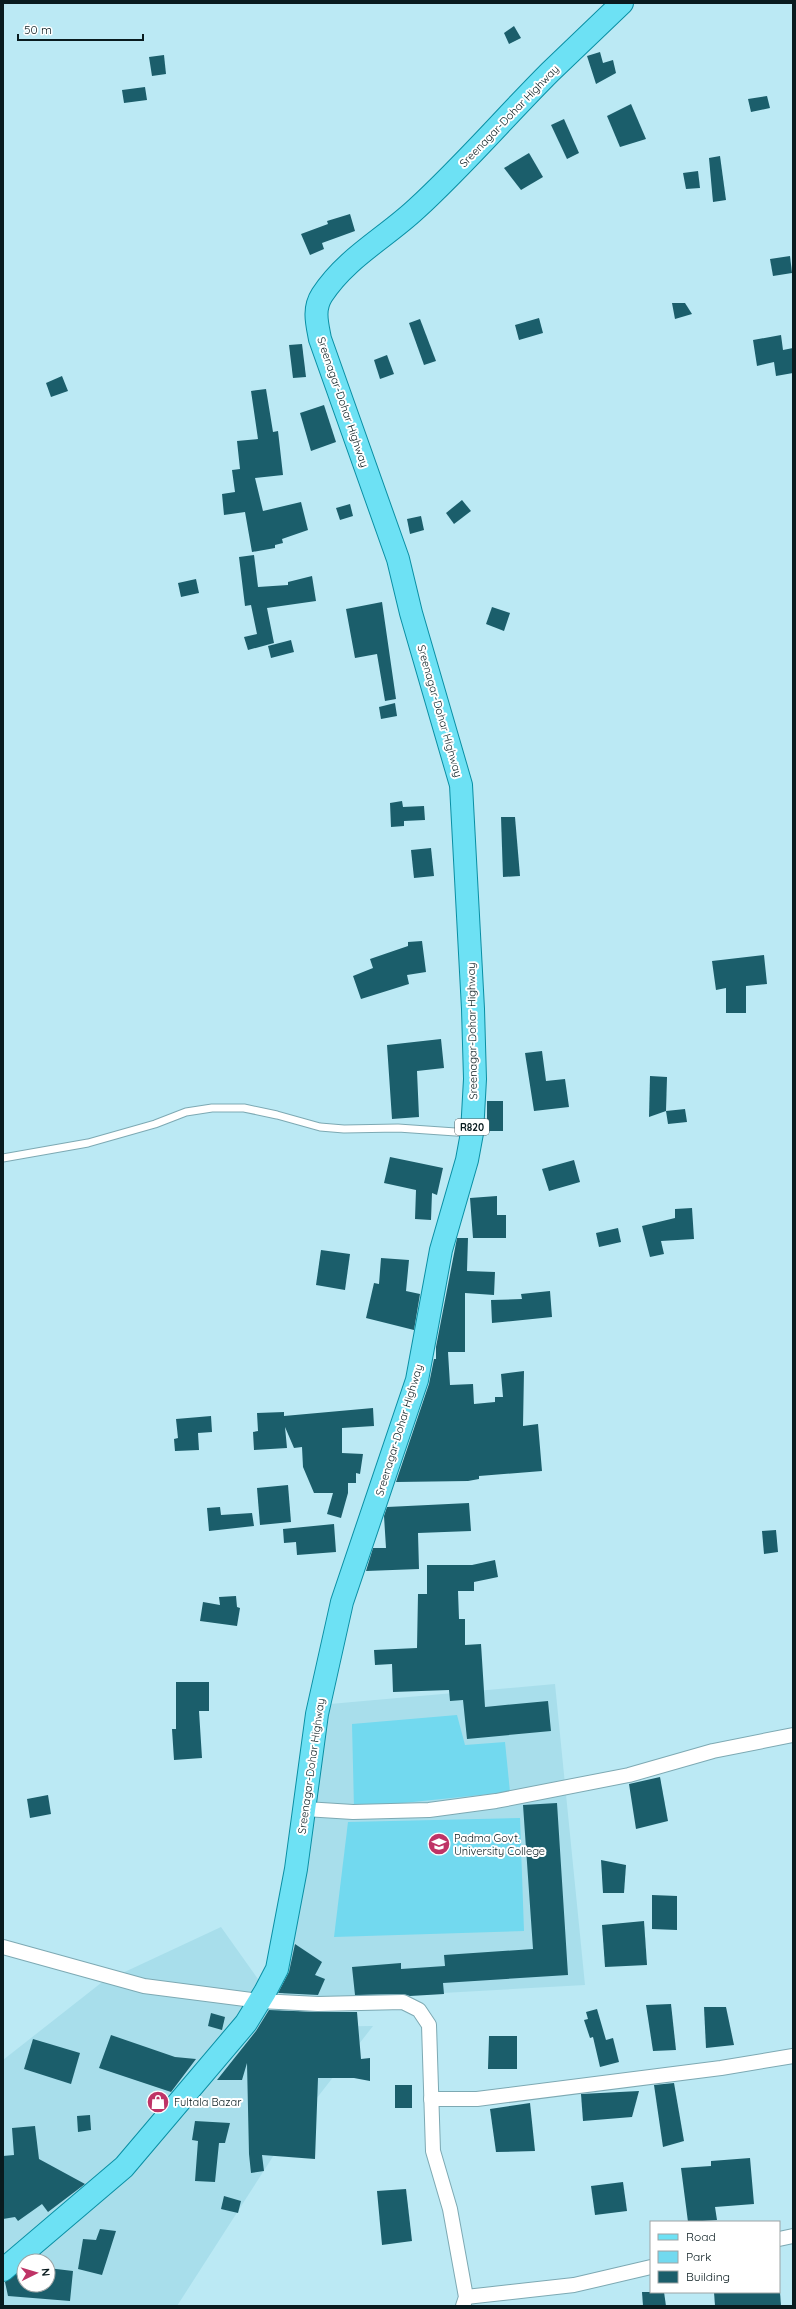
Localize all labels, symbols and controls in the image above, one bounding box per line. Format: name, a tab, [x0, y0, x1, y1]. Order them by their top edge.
scale bar	[18, 16, 143, 42]
text: 50 m	[24, 22, 52, 37]
street label: Sreenagar-Dohar Highway	[456, 62, 562, 170]
street label: Sreenagar-Dohar Highway	[314, 335, 372, 469]
street label: Sreenagar-Dohar Highway	[414, 643, 466, 779]
street label: Sreenagar-Dohar Highway	[464, 962, 480, 1100]
road number: R820	[455, 1119, 489, 1135]
street label: Sreenagar-Dohar Highway	[372, 1362, 426, 1498]
street label: Sreenagar-Dohar Highway	[295, 1697, 327, 1835]
school or university icon: Padma Govt. University College	[426, 1831, 452, 1857]
place label: Padma Govt. University College	[454, 1831, 545, 1858]
shop icon: Fultala Bazar	[145, 2089, 171, 2115]
place label: Fultala Bazar	[174, 2095, 242, 2109]
legend	[650, 2221, 780, 2293]
text: Road	[686, 2229, 716, 2244]
text: Park	[686, 2249, 711, 2264]
north arrow	[16, 2253, 56, 2293]
text: N	[39, 2267, 53, 2277]
text: Building	[686, 2269, 730, 2284]

